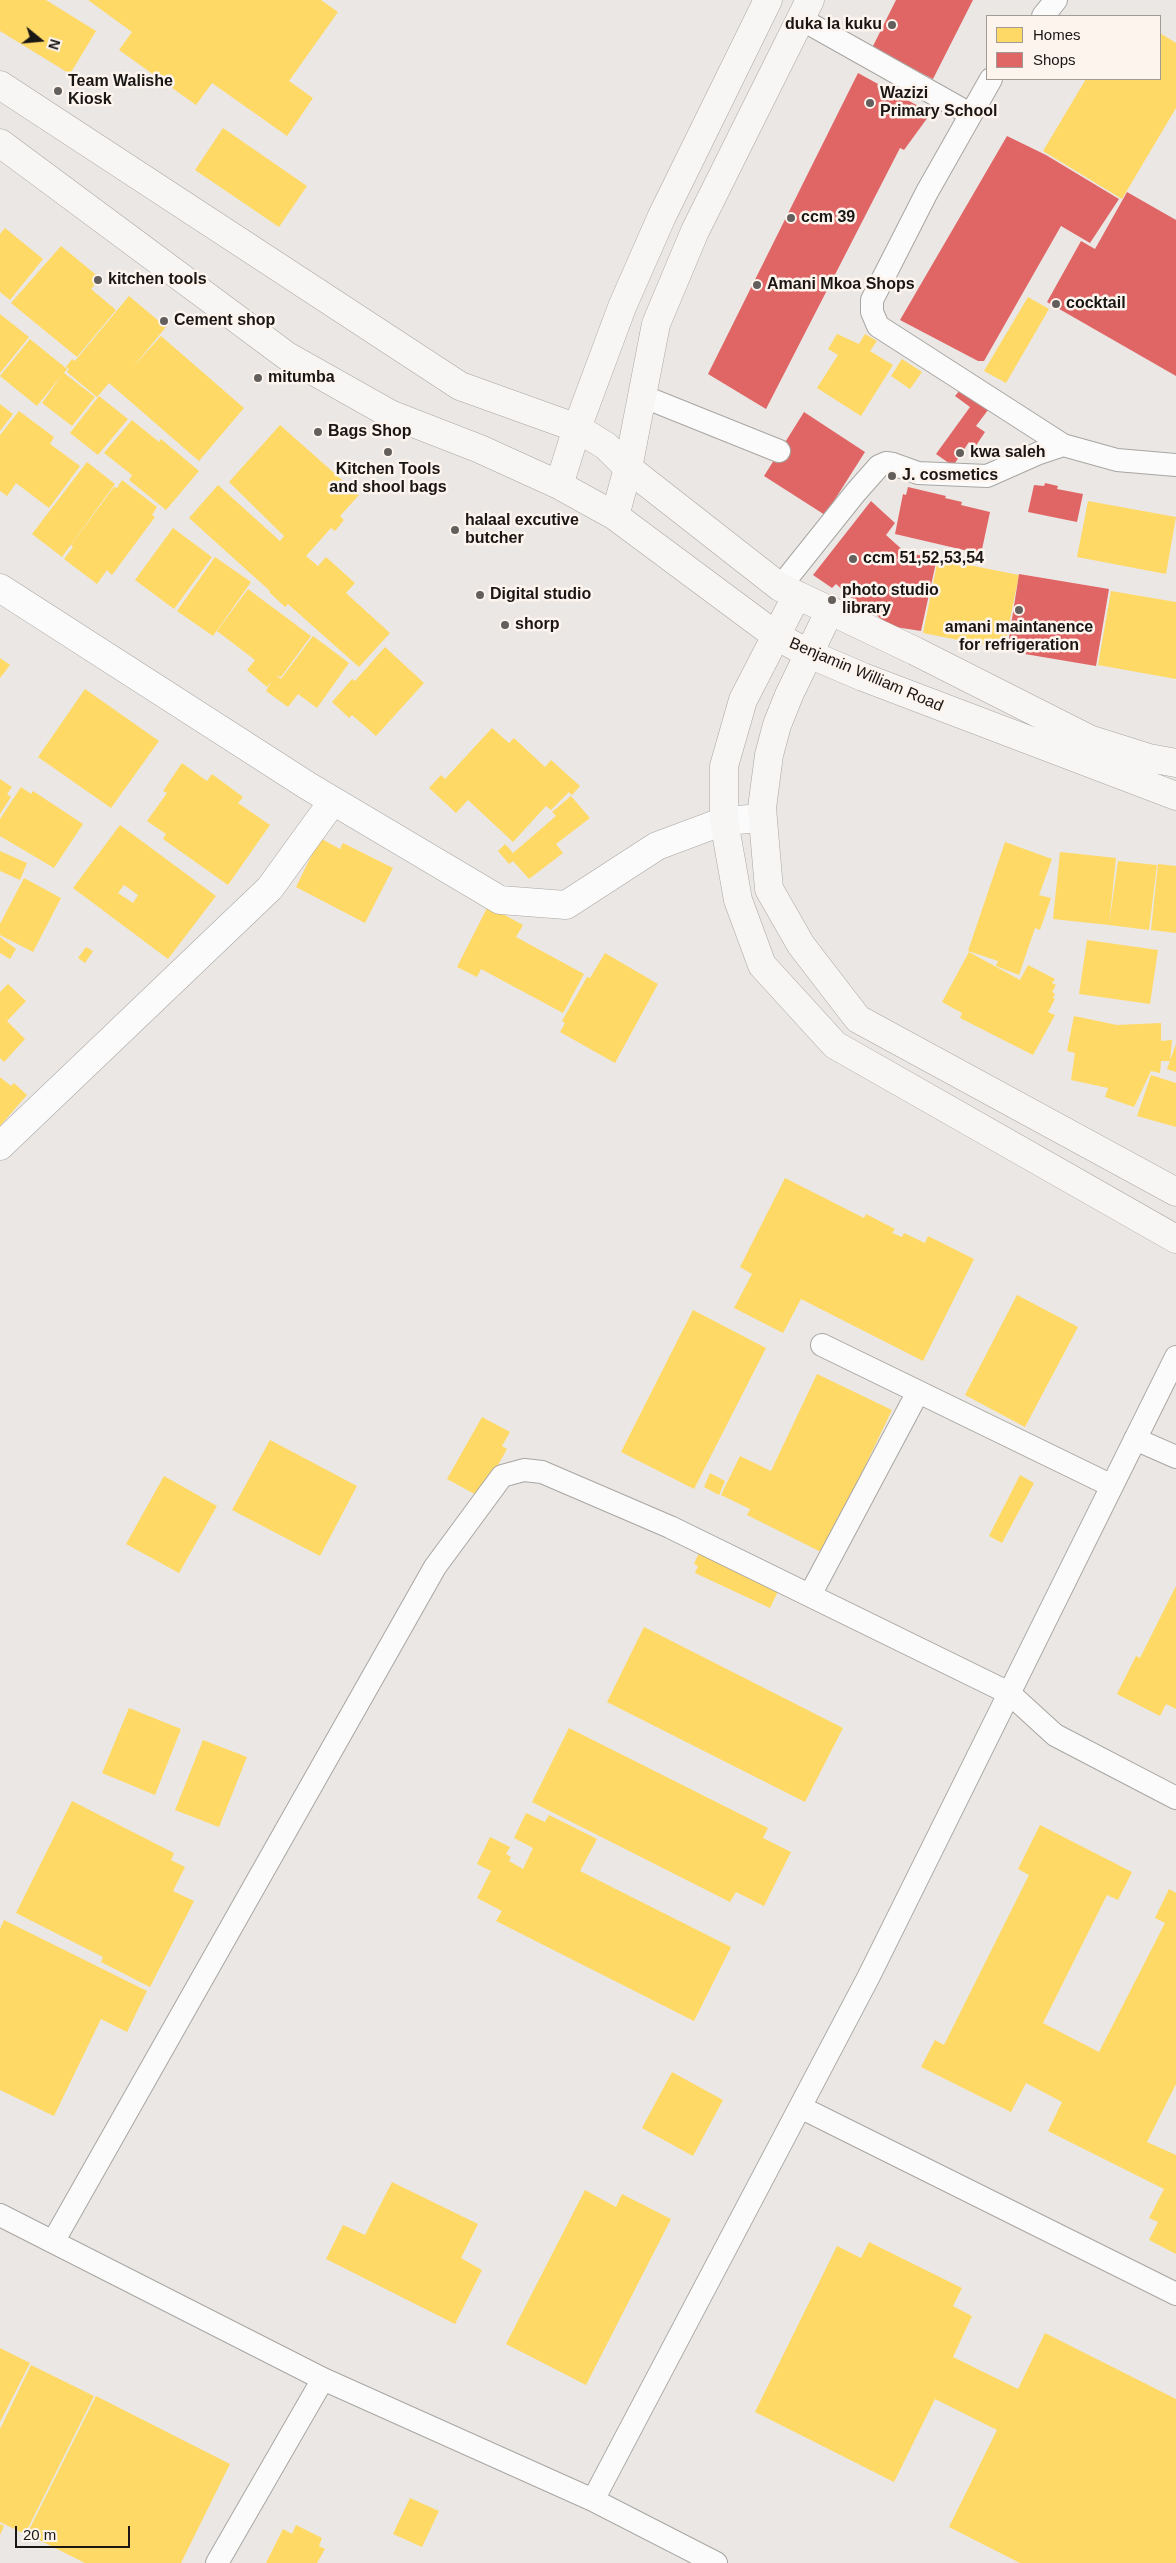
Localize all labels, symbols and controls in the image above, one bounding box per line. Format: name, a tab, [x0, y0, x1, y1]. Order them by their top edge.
north arrow	[15, 15, 65, 65]
place label: duka la kuku	[785, 15, 882, 35]
legend	[986, 15, 1161, 80]
marker: duka la kuku	[886, 19, 898, 31]
text: Homes	[1033, 26, 1081, 43]
text: N	[45, 37, 63, 52]
text: Shops	[1033, 51, 1076, 68]
place label: Team Walishe Kiosk	[68, 72, 173, 110]
place label: Wazizi Primary School	[880, 84, 997, 122]
marker: Team Walishe Kiosk	[52, 85, 64, 97]
marker: Wazizi Primary School	[864, 97, 876, 109]
place label: ccm 39	[801, 208, 855, 228]
marker: ccm 39	[785, 212, 797, 224]
place label: kitchen tools	[108, 270, 207, 290]
marker: kitchen tools	[92, 274, 104, 286]
place label: Amani Mkoa Shops	[767, 275, 915, 295]
marker: Amani Mkoa Shops	[751, 279, 763, 291]
place label: cocktail	[1066, 294, 1126, 314]
marker: cocktail	[1050, 298, 1062, 310]
place label: Cement shop	[174, 311, 275, 331]
marker: Cement shop	[158, 315, 170, 327]
place label: mitumba	[268, 368, 335, 388]
marker: mitumba	[252, 372, 264, 384]
place label: Bags Shop	[328, 422, 412, 442]
marker: Bags Shop	[312, 426, 324, 438]
place label: kwa saleh	[970, 443, 1046, 463]
marker: Kitchen Tools and shool bags	[382, 446, 394, 458]
marker: kwa saleh	[954, 447, 966, 459]
place label: Kitchen Tools and shool bags	[329, 460, 447, 498]
place label: J. cosmetics	[902, 466, 998, 486]
marker: J. cosmetics	[886, 470, 898, 482]
place label: halaal excutive butcher	[465, 511, 579, 549]
marker: halaal excutive butcher	[449, 524, 461, 536]
place label: ccm 51,52,53,54	[863, 549, 984, 569]
marker: ccm 51,52,53,54	[847, 553, 859, 565]
place label: photo studio library	[842, 581, 939, 619]
place label: Digital studio	[490, 585, 591, 605]
marker: Digital studio	[474, 589, 486, 601]
marker: photo studio library	[826, 594, 838, 606]
marker: amani maintanence for refrigeration	[1013, 604, 1025, 616]
place label: shorp	[515, 615, 559, 635]
place label: amani maintanence for refrigeration	[945, 618, 1093, 656]
marker: shorp	[499, 619, 511, 631]
street label: Benjamin William Road	[786, 634, 946, 716]
scale bar	[18, 2516, 132, 2548]
text: 20 m	[23, 2526, 56, 2543]

